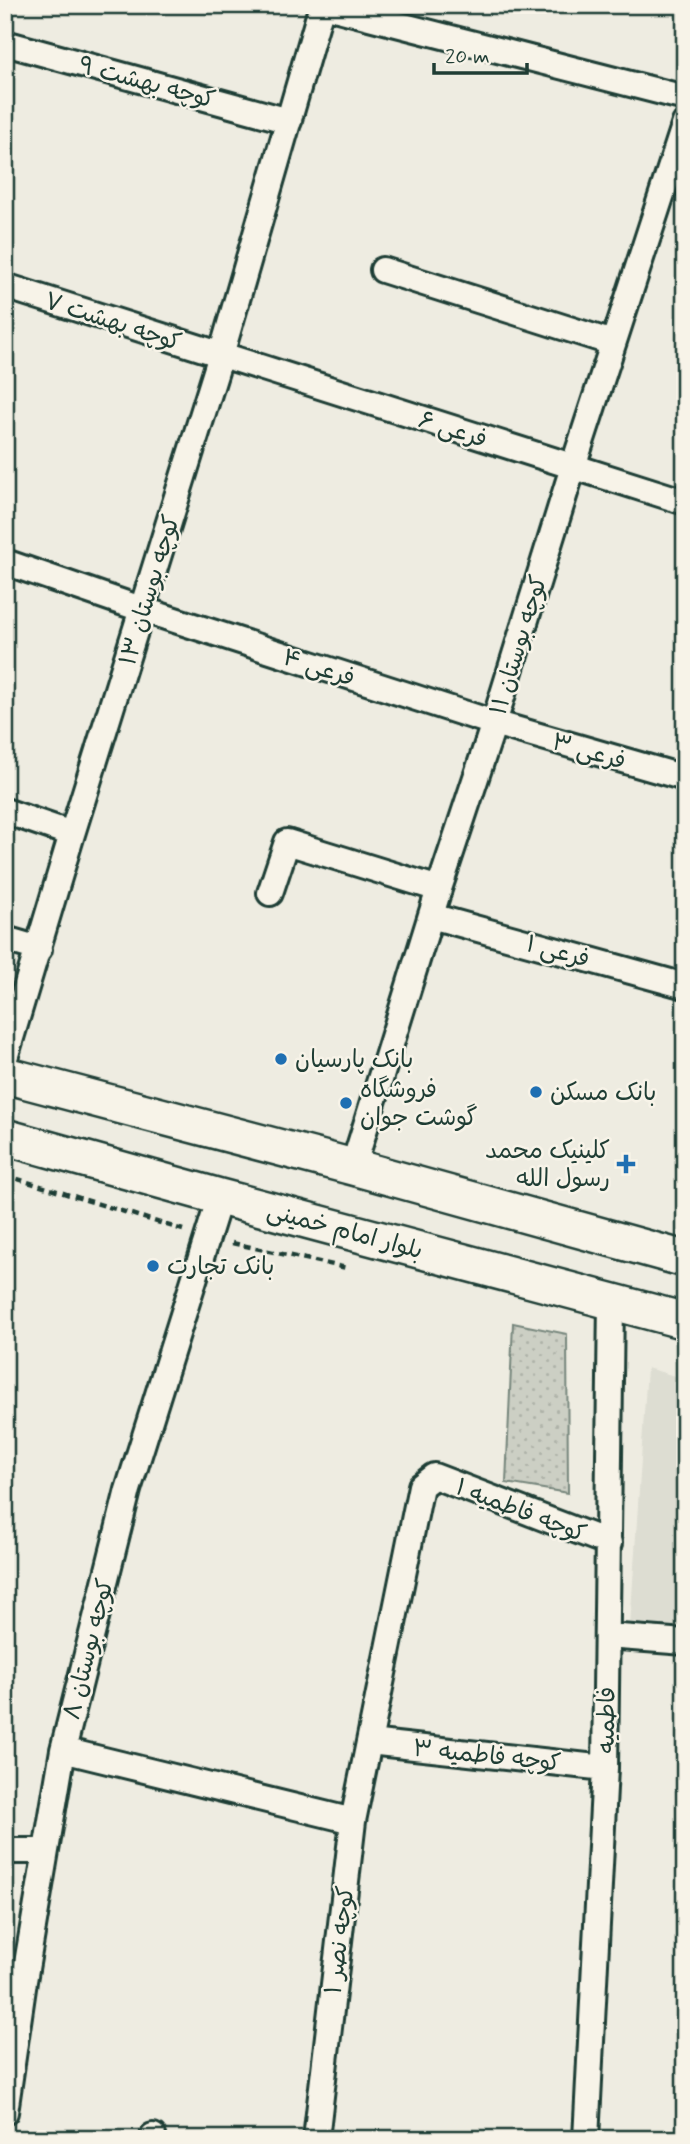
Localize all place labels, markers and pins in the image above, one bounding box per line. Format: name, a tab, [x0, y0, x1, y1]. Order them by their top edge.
place label: بانک پارسیان	[295, 1045, 413, 1076]
marker: بانک پارسیان	[273, 1051, 289, 1067]
place label: فروشگاه گوشت جوان	[360, 1075, 477, 1134]
place label: بانک مسکن	[550, 1078, 657, 1109]
marker: بانک مسکن	[528, 1084, 544, 1100]
marker: فروشگاه گوشت جوان	[338, 1095, 354, 1111]
place label: کلینیک محمد رسول الله	[485, 1136, 610, 1195]
marker: کلینیک محمد رسول الله	[616, 1154, 636, 1174]
place label: بانک تجارت	[167, 1252, 275, 1283]
marker: بانک تجارت	[145, 1258, 161, 1274]

